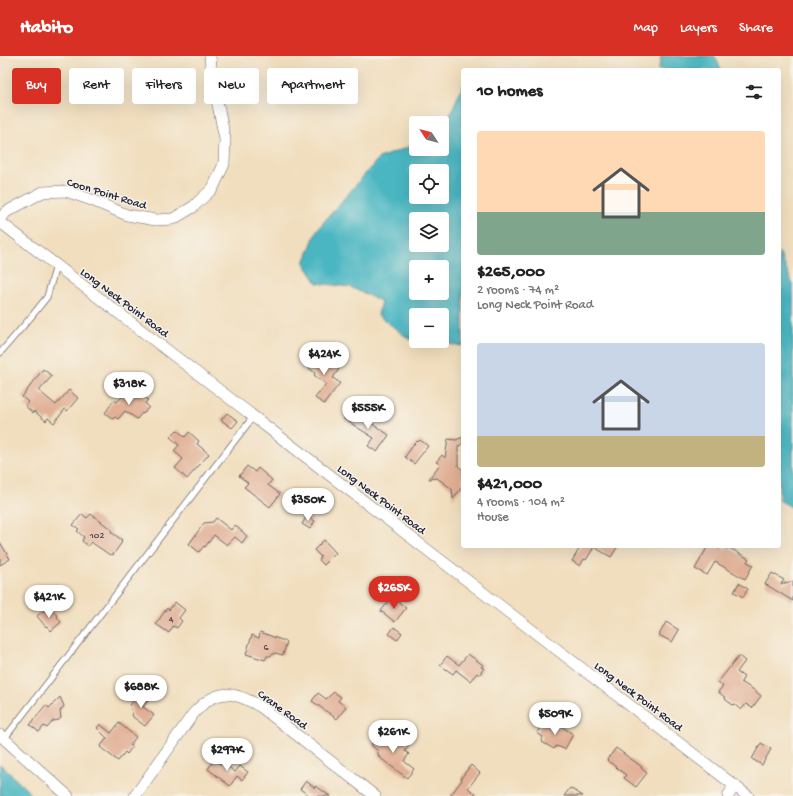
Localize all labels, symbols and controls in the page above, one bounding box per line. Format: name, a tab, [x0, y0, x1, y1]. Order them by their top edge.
text: Habito	[20, 17, 73, 40]
text: Map	[634, 20, 658, 37]
text: Layers	[680, 20, 717, 37]
text: Share	[739, 20, 773, 37]
chip: Buy	[12, 68, 61, 104]
chip: Rent	[69, 68, 124, 104]
chip: Filters	[132, 68, 196, 104]
chip: New	[204, 68, 259, 104]
chip: Apartment	[267, 68, 358, 104]
icon: filters	[743, 81, 765, 103]
text: 10 homes	[477, 82, 543, 102]
north arrow	[409, 116, 449, 156]
map controls	[409, 116, 449, 348]
icon: home	[585, 157, 657, 229]
button: locate	[409, 164, 449, 204]
street label: Coon Point Road	[65, 176, 149, 214]
button: layers	[409, 212, 449, 252]
button: +	[409, 260, 449, 300]
text: $265,000	[477, 263, 545, 283]
street label: Long Neck Point Road	[77, 266, 172, 342]
text: 2 rooms · 74 m²	[477, 283, 559, 298]
text: Long Neck Point Road	[477, 298, 593, 313]
button: −	[409, 308, 449, 348]
pin: $424K	[296, 342, 352, 376]
text: $424K	[308, 347, 340, 362]
icon: home	[585, 369, 657, 441]
pin: $318K	[101, 372, 157, 406]
text: $318K	[113, 377, 145, 392]
pin: $555K	[340, 396, 396, 430]
text: $555K	[351, 401, 385, 416]
street label: Long Neck Point Road	[334, 463, 429, 539]
text: $421,000	[477, 475, 542, 495]
pin: $350K	[280, 488, 336, 522]
text: $350K	[291, 493, 325, 508]
text: 4 rooms · 104 m²	[477, 495, 565, 510]
text: House	[477, 510, 509, 525]
house number: 102	[89, 530, 104, 542]
pin: $265K	[366, 576, 422, 610]
text: $265K	[378, 581, 410, 596]
pin: $421K	[21, 585, 77, 619]
text: $421K	[34, 590, 64, 605]
house number: 4	[169, 614, 174, 626]
house number: 6	[263, 642, 269, 654]
street label: Long Neck Point Road	[591, 660, 686, 736]
pin: $688K	[113, 675, 169, 709]
text: $688K	[124, 680, 158, 695]
street label: Crane Road	[254, 688, 310, 734]
pin: $509K	[527, 702, 583, 736]
text: $509K	[538, 707, 572, 722]
pin: $261K	[365, 720, 421, 754]
text: $261K	[377, 725, 409, 740]
pin: $297K	[199, 738, 255, 772]
text: $297K	[211, 743, 243, 758]

